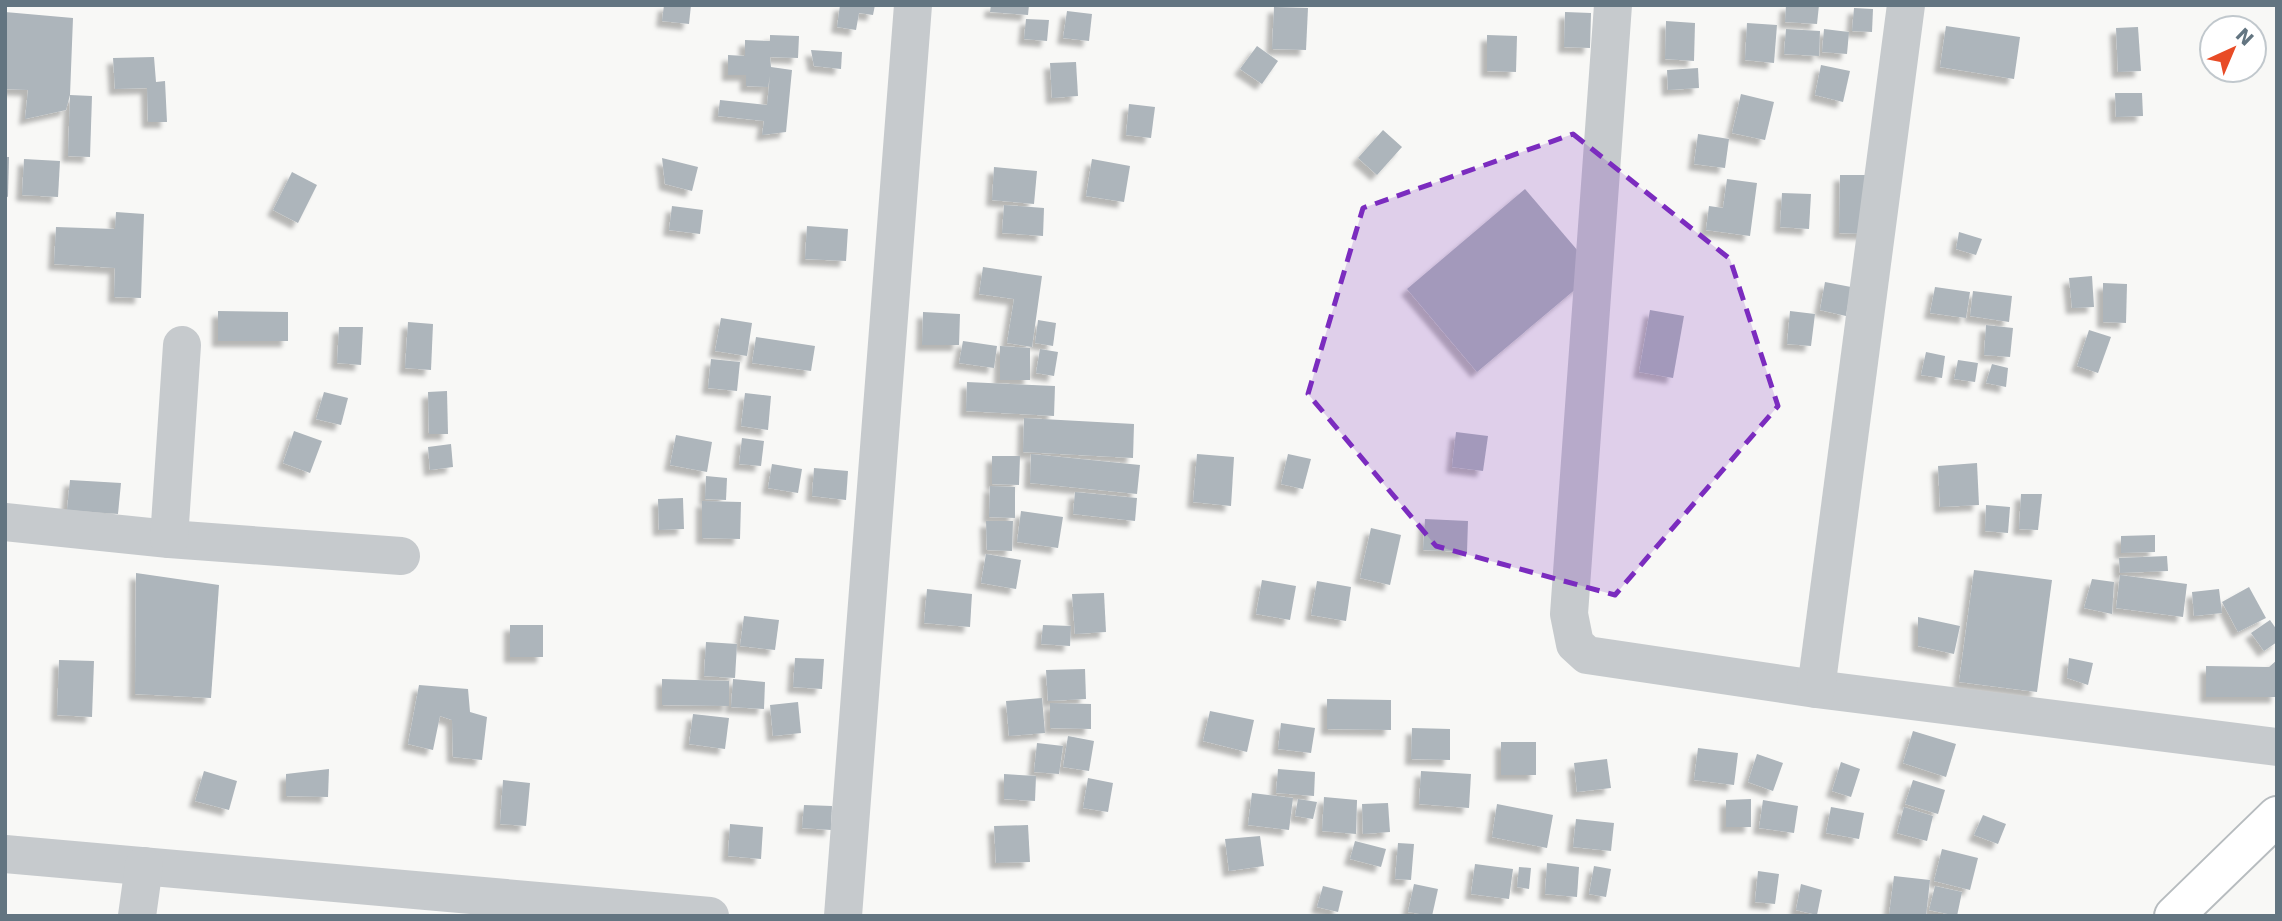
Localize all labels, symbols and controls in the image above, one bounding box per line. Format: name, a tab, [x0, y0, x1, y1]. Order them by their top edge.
north arrow	[2198, 14, 2268, 84]
text: N	[2231, 23, 2258, 50]

